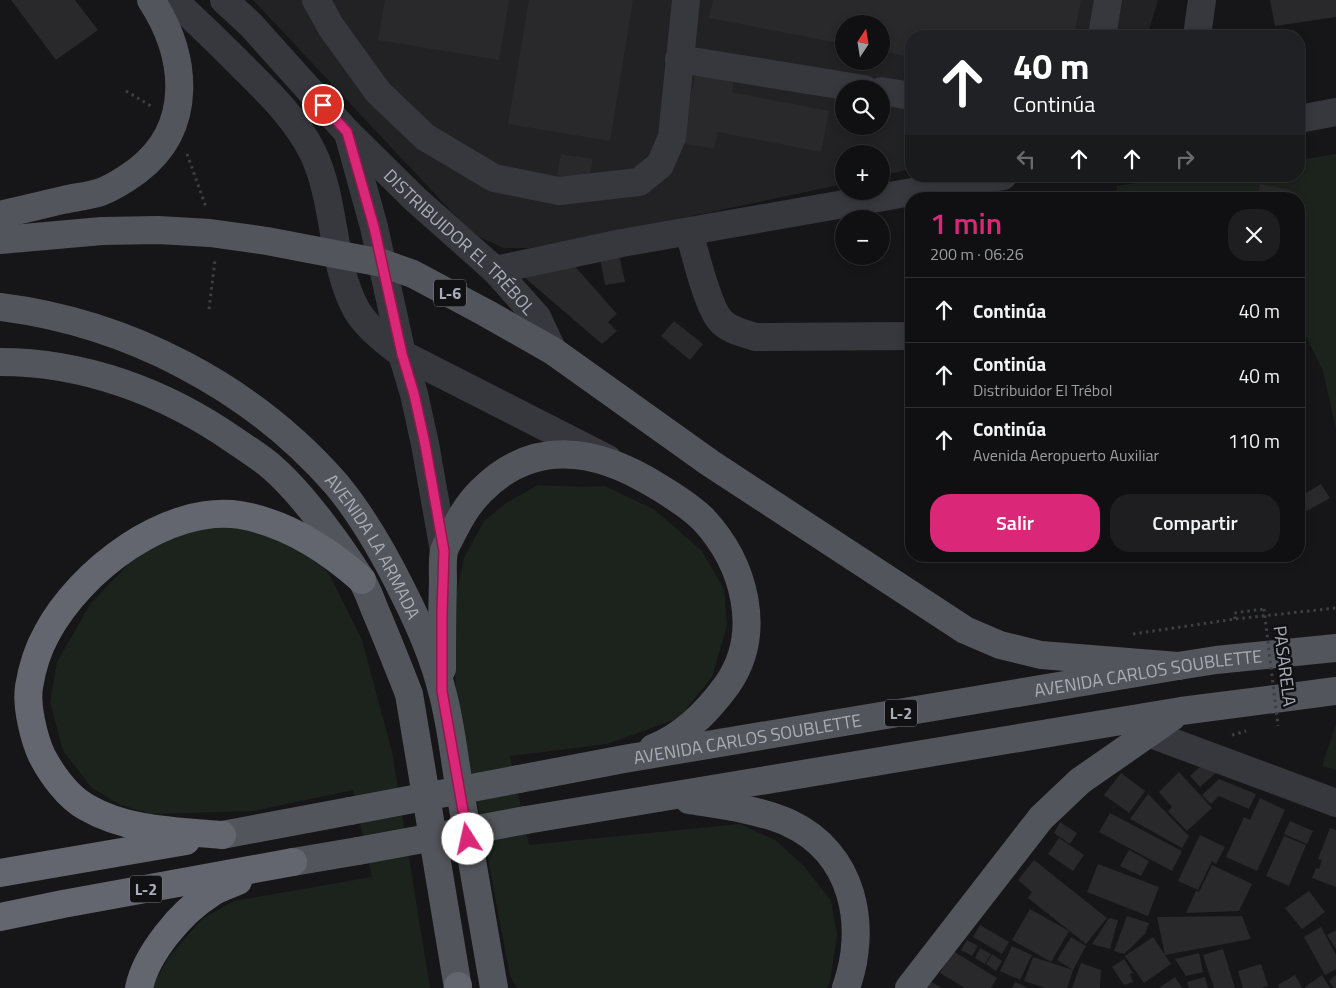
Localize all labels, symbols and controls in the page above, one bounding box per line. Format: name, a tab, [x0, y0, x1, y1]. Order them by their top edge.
north arrow	[835, 15, 890, 70]
map controls	[835, 15, 890, 265]
text: 40 m	[1013, 39, 1089, 93]
icon: ahead	[930, 50, 995, 115]
button: search	[835, 80, 890, 135]
pin	[302, 84, 344, 126]
text: Continúa	[1013, 87, 1095, 121]
icon: arrive	[309, 91, 337, 119]
button: +	[835, 145, 890, 200]
icon: left	[1012, 145, 1040, 173]
icon: ahead	[1065, 145, 1093, 173]
icon: ahead	[1118, 145, 1146, 173]
icon: right	[1171, 145, 1199, 173]
street label: DISTRIBUIDOR EL TRÉBOL	[378, 162, 542, 321]
text: 1 min	[930, 200, 1002, 246]
button: close	[1228, 209, 1280, 261]
button: −	[835, 210, 890, 265]
text: 200 m · 06:26	[930, 242, 1024, 266]
road number: L-6	[434, 280, 466, 306]
icon: ahead	[930, 296, 958, 324]
text: Continúa	[973, 296, 1046, 325]
text: 40 m	[1239, 296, 1280, 325]
text: Continúa	[973, 349, 1046, 378]
icon: ahead	[930, 361, 958, 389]
text: 40 m	[1239, 361, 1280, 390]
text: Distribuidor El Trébol	[973, 378, 1112, 402]
text: Continúa	[973, 414, 1046, 443]
icon: ahead	[930, 426, 958, 454]
text: 110 m	[1228, 426, 1280, 455]
text: Avenida Aeropuerto Auxiliar	[973, 443, 1159, 467]
street label: AVENIDA LA ARMADA	[319, 467, 428, 624]
button: Salir	[930, 494, 1100, 552]
button: Compartir	[1110, 494, 1280, 552]
street label: PASARELA	[1267, 624, 1303, 708]
street label: AVENIDA CARLOS SOUBLETTE	[1032, 642, 1263, 703]
road number: L-2	[885, 700, 917, 726]
street label: AVENIDA CARLOS SOUBLETTE	[631, 706, 863, 771]
position arrow	[441, 812, 493, 864]
road number: L-2	[130, 876, 162, 902]

